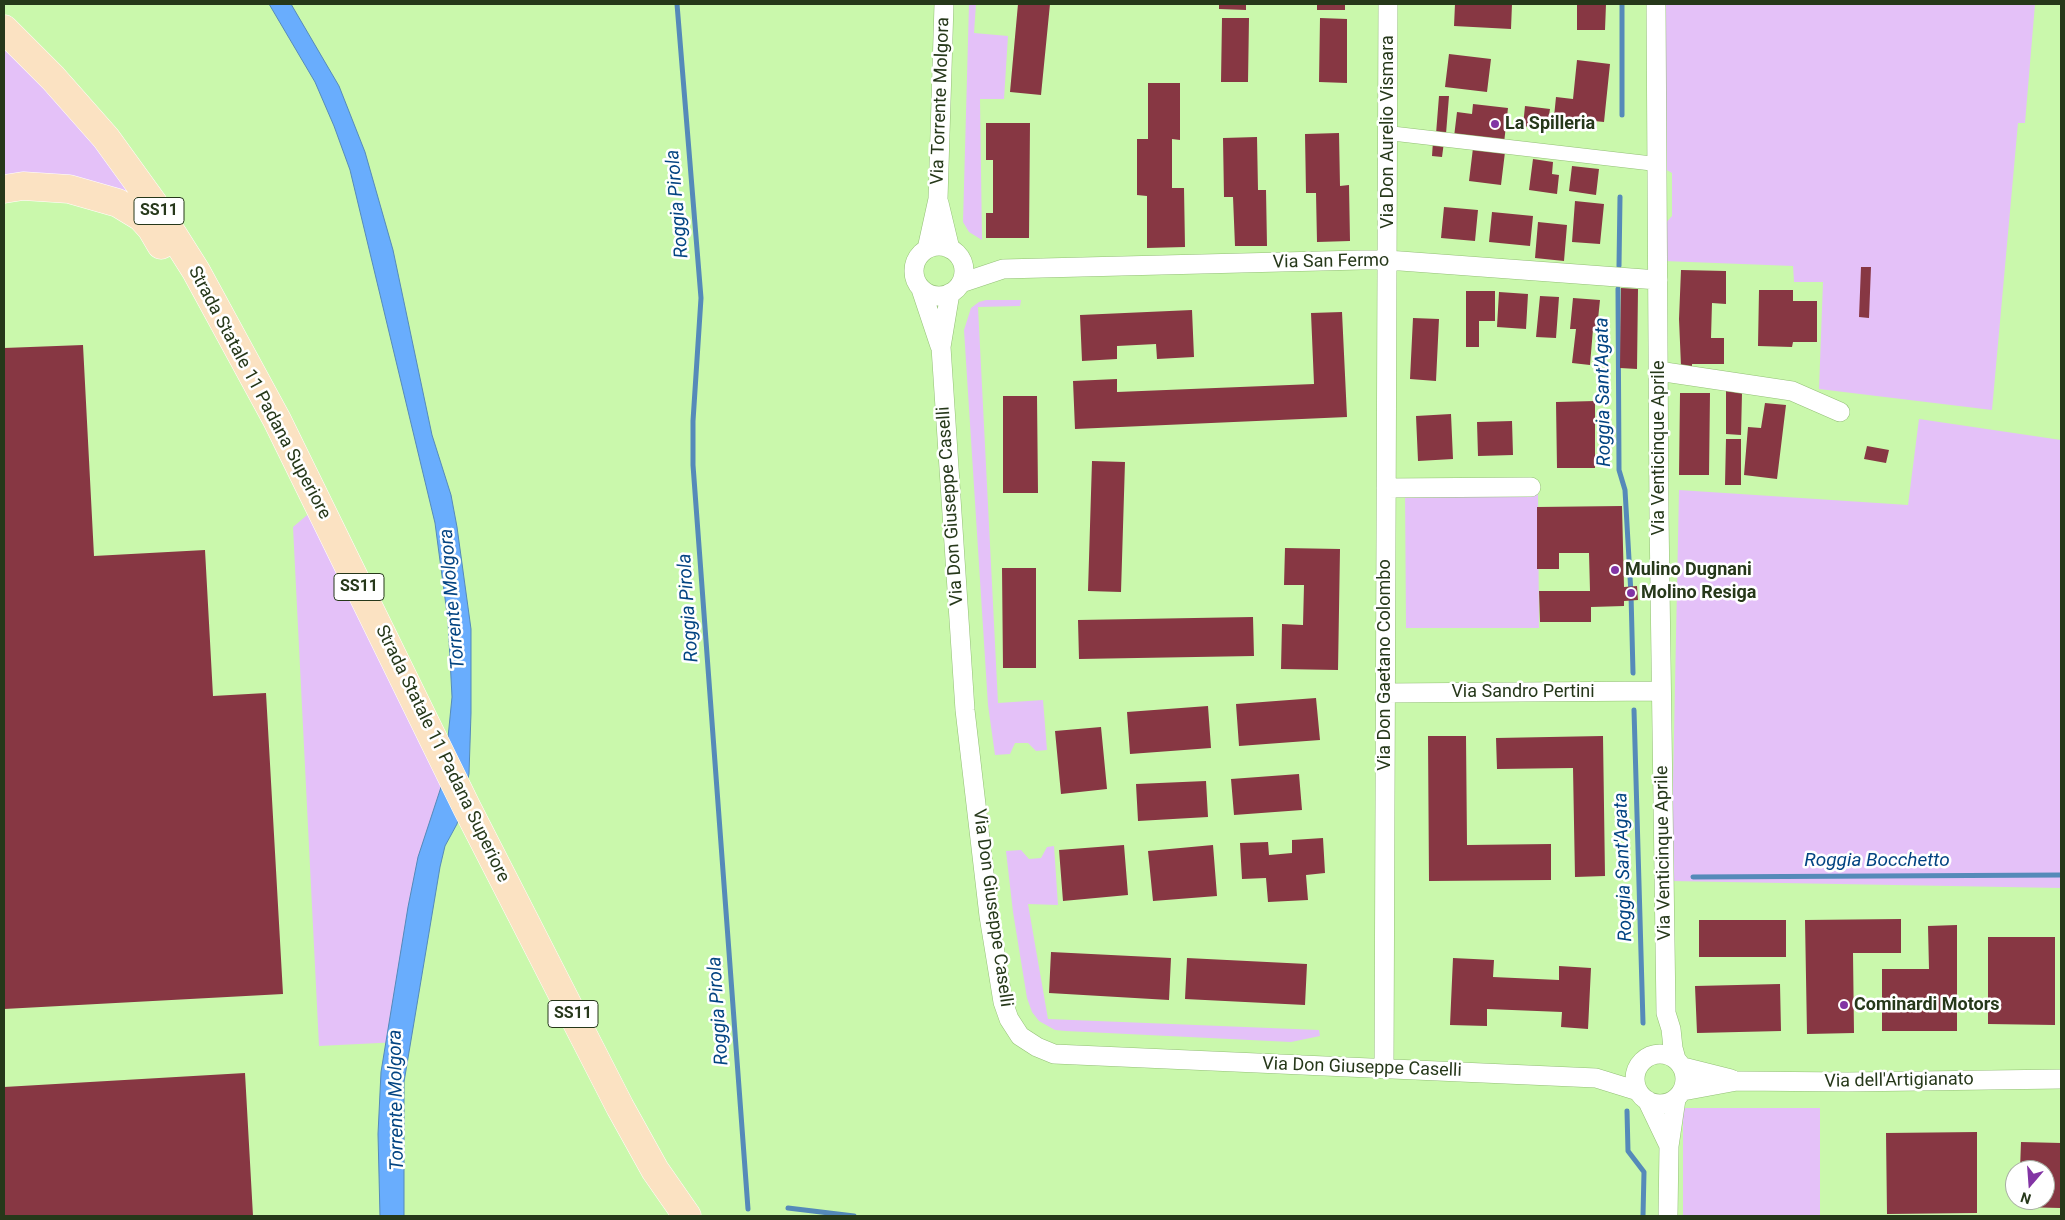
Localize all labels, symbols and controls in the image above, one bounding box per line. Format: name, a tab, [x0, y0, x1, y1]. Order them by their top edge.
street label: Via Torrente Molgora	[927, 17, 955, 185]
street label: Via Don Aurelio Vismara	[1377, 35, 1399, 229]
place label: La Spilleria	[1505, 113, 1595, 135]
marker: La Spilleria	[1489, 118, 1501, 130]
water label: Roggia Pirola	[662, 149, 694, 259]
road number: SS11	[134, 198, 184, 225]
street label: Via San Fermo	[1273, 250, 1389, 274]
street label: Strada Statale 11 Padana Superiore	[183, 263, 335, 523]
water label: Roggia Sant'Agata	[1591, 317, 1617, 467]
street label: Via Venticinque Aprile	[1648, 360, 1670, 536]
street label: Via Don Giuseppe Caselli	[933, 406, 969, 606]
water label: Torrente Molgora	[435, 528, 471, 670]
water label: Roggia Pirola	[674, 553, 704, 663]
street label: Via Don Gaetano Colombo	[1374, 559, 1396, 771]
place label: Mulino Dugnani	[1625, 559, 1752, 581]
marker: Mulino Dugnani	[1609, 564, 1621, 576]
road number: SS11	[334, 574, 384, 600]
place label: Molino Resiga	[1641, 582, 1756, 604]
marker: Molino Resiga	[1625, 587, 1637, 599]
street label: Strada Statale 11 Padana Superiore	[370, 622, 514, 886]
street label: Via Sandro Pertini	[1451, 681, 1595, 703]
street label: Via Venticinque Aprile	[1652, 765, 1676, 941]
water label: Roggia Sant'Agata	[1610, 792, 1638, 942]
street label: Via Don Giuseppe Caselli	[967, 808, 1017, 1008]
water label: Roggia Bocchetto	[1804, 850, 1950, 872]
water label: Roggia Pirola	[704, 956, 734, 1066]
place label: Cominardi Motors	[1854, 994, 2000, 1016]
marker: Cominardi Motors	[1838, 999, 1850, 1011]
road number: SS11	[548, 1001, 598, 1028]
water label: Torrente Molgora	[384, 1029, 410, 1171]
street label: Via Don Giuseppe Caselli	[1262, 1054, 1462, 1082]
street label: Via dell'Artigianato	[1824, 1069, 1974, 1093]
north arrow	[2005, 1160, 2055, 1210]
text: N	[2019, 1189, 2033, 1207]

